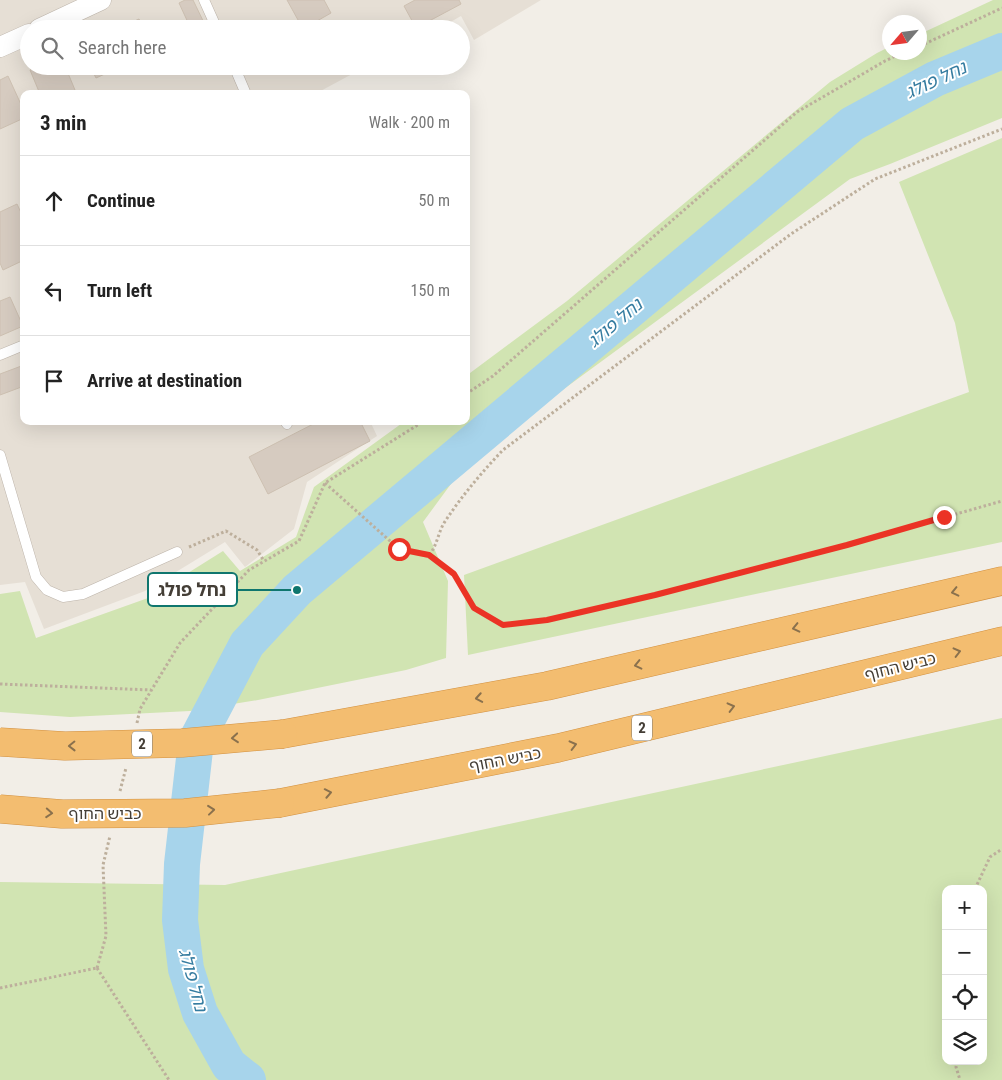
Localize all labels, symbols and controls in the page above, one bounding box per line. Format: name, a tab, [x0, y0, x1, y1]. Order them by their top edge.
north arrow	[882, 15, 927, 60]
search box	[20, 20, 470, 75]
icon: search	[38, 34, 66, 62]
text: Search here	[78, 36, 166, 59]
water label: נחל פולג	[902, 56, 971, 103]
text: 3 min	[40, 111, 87, 135]
text: Walk · 200 m	[369, 113, 450, 132]
icon: ahead	[40, 187, 68, 215]
text: Continue	[87, 189, 155, 212]
text: 50 m	[418, 191, 450, 210]
icon: left	[40, 277, 68, 305]
text: Turn left	[87, 279, 152, 302]
text: 150 m	[411, 281, 450, 300]
water label: נחל פולג	[583, 293, 647, 351]
icon: arrive	[40, 367, 68, 395]
text: Arrive at destination	[87, 369, 242, 392]
route end	[933, 506, 956, 529]
route start	[388, 538, 411, 561]
callout: נחל פולג	[148, 573, 237, 606]
text: נחל פולג	[158, 579, 226, 600]
one-way arrow	[950, 586, 959, 597]
one-way arrow	[792, 622, 801, 633]
one-way arrow	[953, 647, 962, 658]
street label: כביש החוף	[862, 648, 938, 685]
one-way arrow	[633, 659, 642, 670]
one-way arrow	[474, 693, 483, 703]
one-way arrow	[727, 702, 735, 713]
road number: 2	[632, 716, 652, 740]
road number: 2	[132, 732, 152, 756]
one-way arrow	[230, 733, 238, 744]
one-way arrow	[68, 740, 76, 751]
one-way arrow	[569, 740, 578, 751]
street label: כביש החוף	[468, 743, 543, 776]
one-way arrow	[323, 789, 332, 799]
street label: כביש החוף	[69, 804, 141, 823]
one-way arrow	[207, 805, 215, 816]
one-way arrow	[45, 807, 53, 818]
map controls	[942, 885, 987, 1065]
button: +	[942, 885, 987, 930]
button: −	[942, 930, 987, 975]
water label: נחל פולג	[175, 946, 212, 1015]
button: locate	[942, 975, 987, 1020]
button: layers	[942, 1020, 987, 1065]

